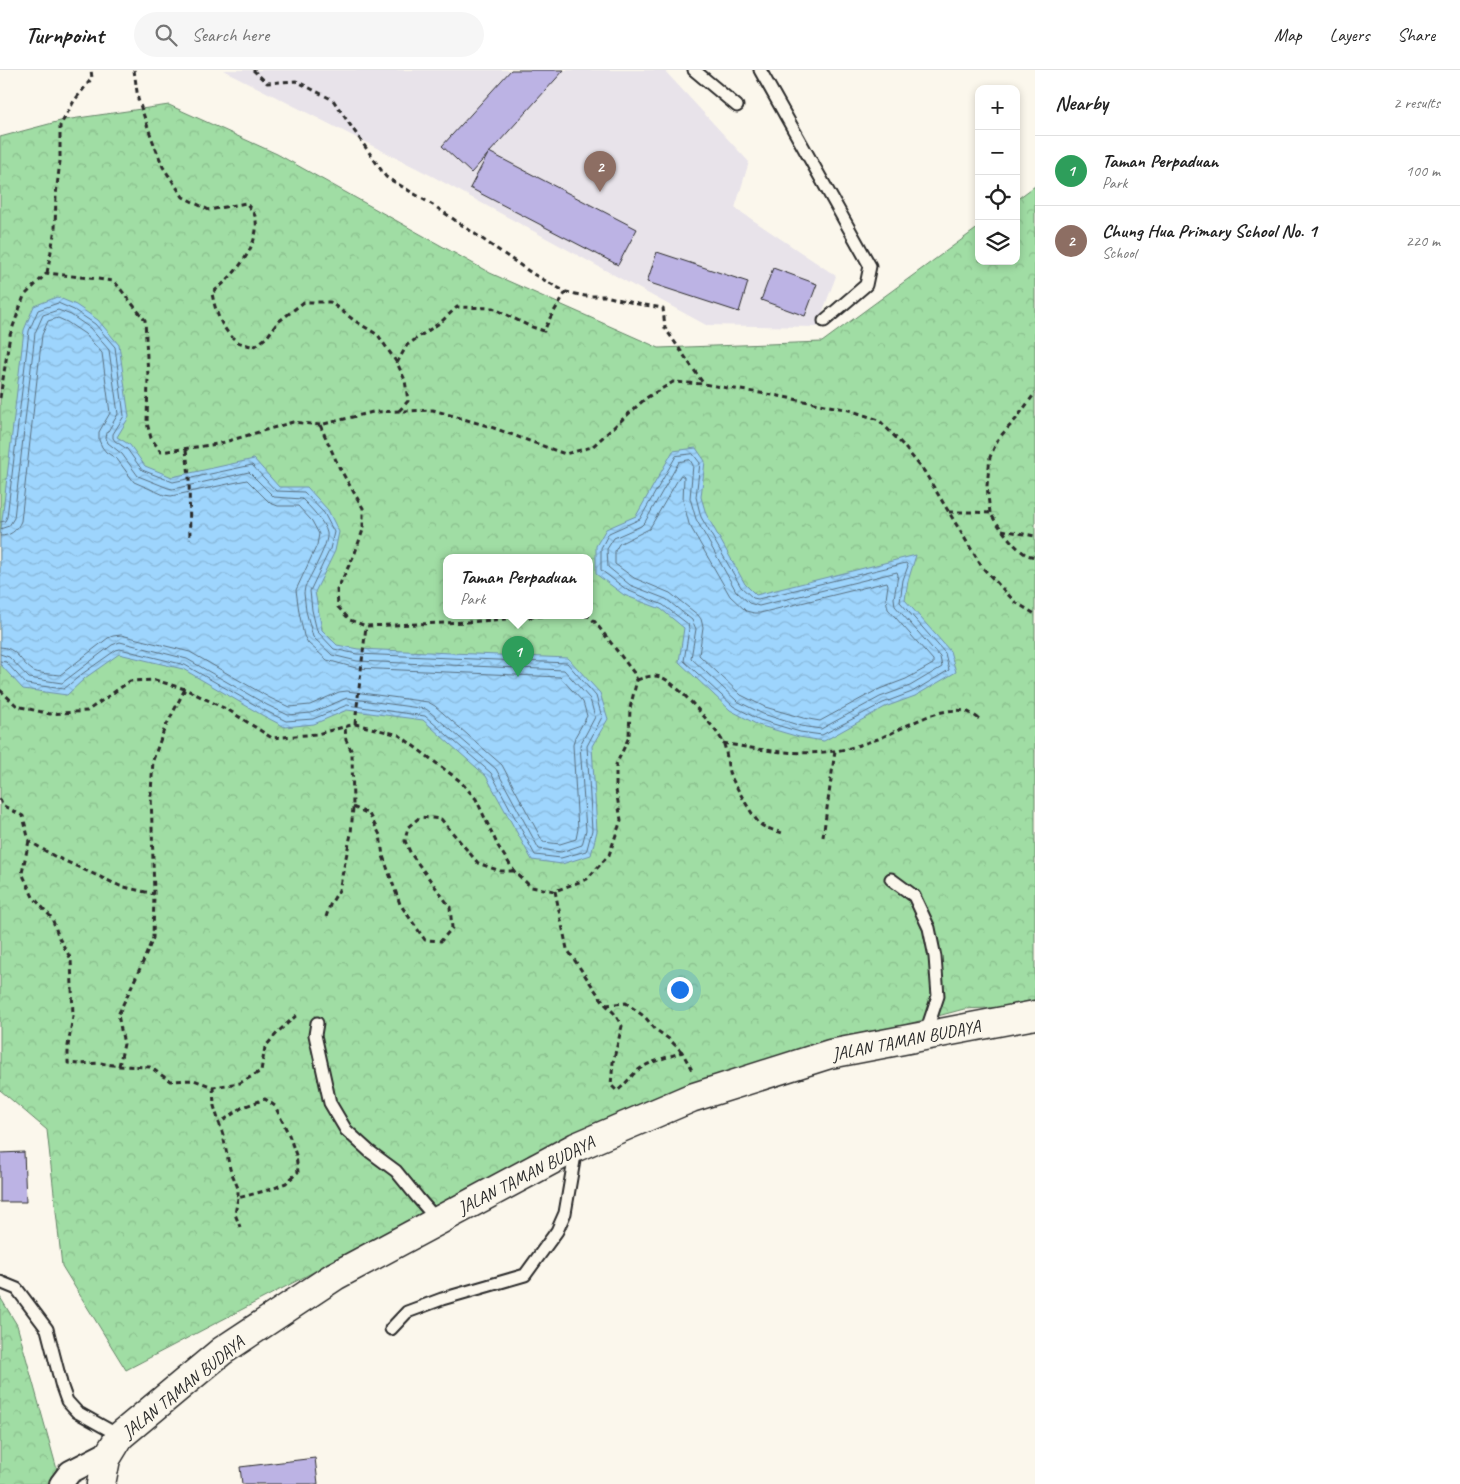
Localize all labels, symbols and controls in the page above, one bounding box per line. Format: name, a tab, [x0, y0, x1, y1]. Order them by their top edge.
search box	[134, 12, 484, 57]
text: Turnpoint	[25, 20, 104, 50]
icon: search	[152, 21, 180, 49]
text: Search here	[192, 23, 269, 47]
text: Map	[1274, 24, 1302, 46]
text: Layers	[1330, 24, 1369, 46]
text: Share	[1397, 24, 1435, 46]
map controls	[975, 85, 1020, 265]
button: +	[975, 85, 1020, 130]
text: Nearby	[1055, 90, 1108, 116]
text: 2 results	[1393, 93, 1440, 113]
button: −	[975, 130, 1020, 175]
text: Taman Perpaduan	[1102, 149, 1218, 173]
pin: 2	[584, 151, 616, 192]
text: 1	[1067, 161, 1075, 181]
text: 100 m	[1406, 161, 1440, 181]
text: Park	[1102, 173, 1127, 193]
button: locate	[975, 175, 1020, 220]
text: Chung Hua Primary School No. 1	[1102, 219, 1317, 243]
button: layers	[975, 220, 1020, 265]
text: 2	[1067, 231, 1075, 251]
text: 220 m	[1406, 231, 1440, 251]
text: School	[1102, 243, 1136, 263]
popup	[443, 554, 593, 619]
text: Taman Perpaduan	[460, 565, 576, 589]
text: Park	[460, 589, 485, 609]
pin: 1	[502, 636, 534, 677]
your location	[667, 977, 693, 1003]
street label: JALAN TAMAN BUDAYA	[829, 1015, 983, 1065]
street label: JALAN TAMAN BUDAYA	[453, 1131, 599, 1219]
street label: JALAN TAMAN BUDAYA	[117, 1330, 249, 1444]

